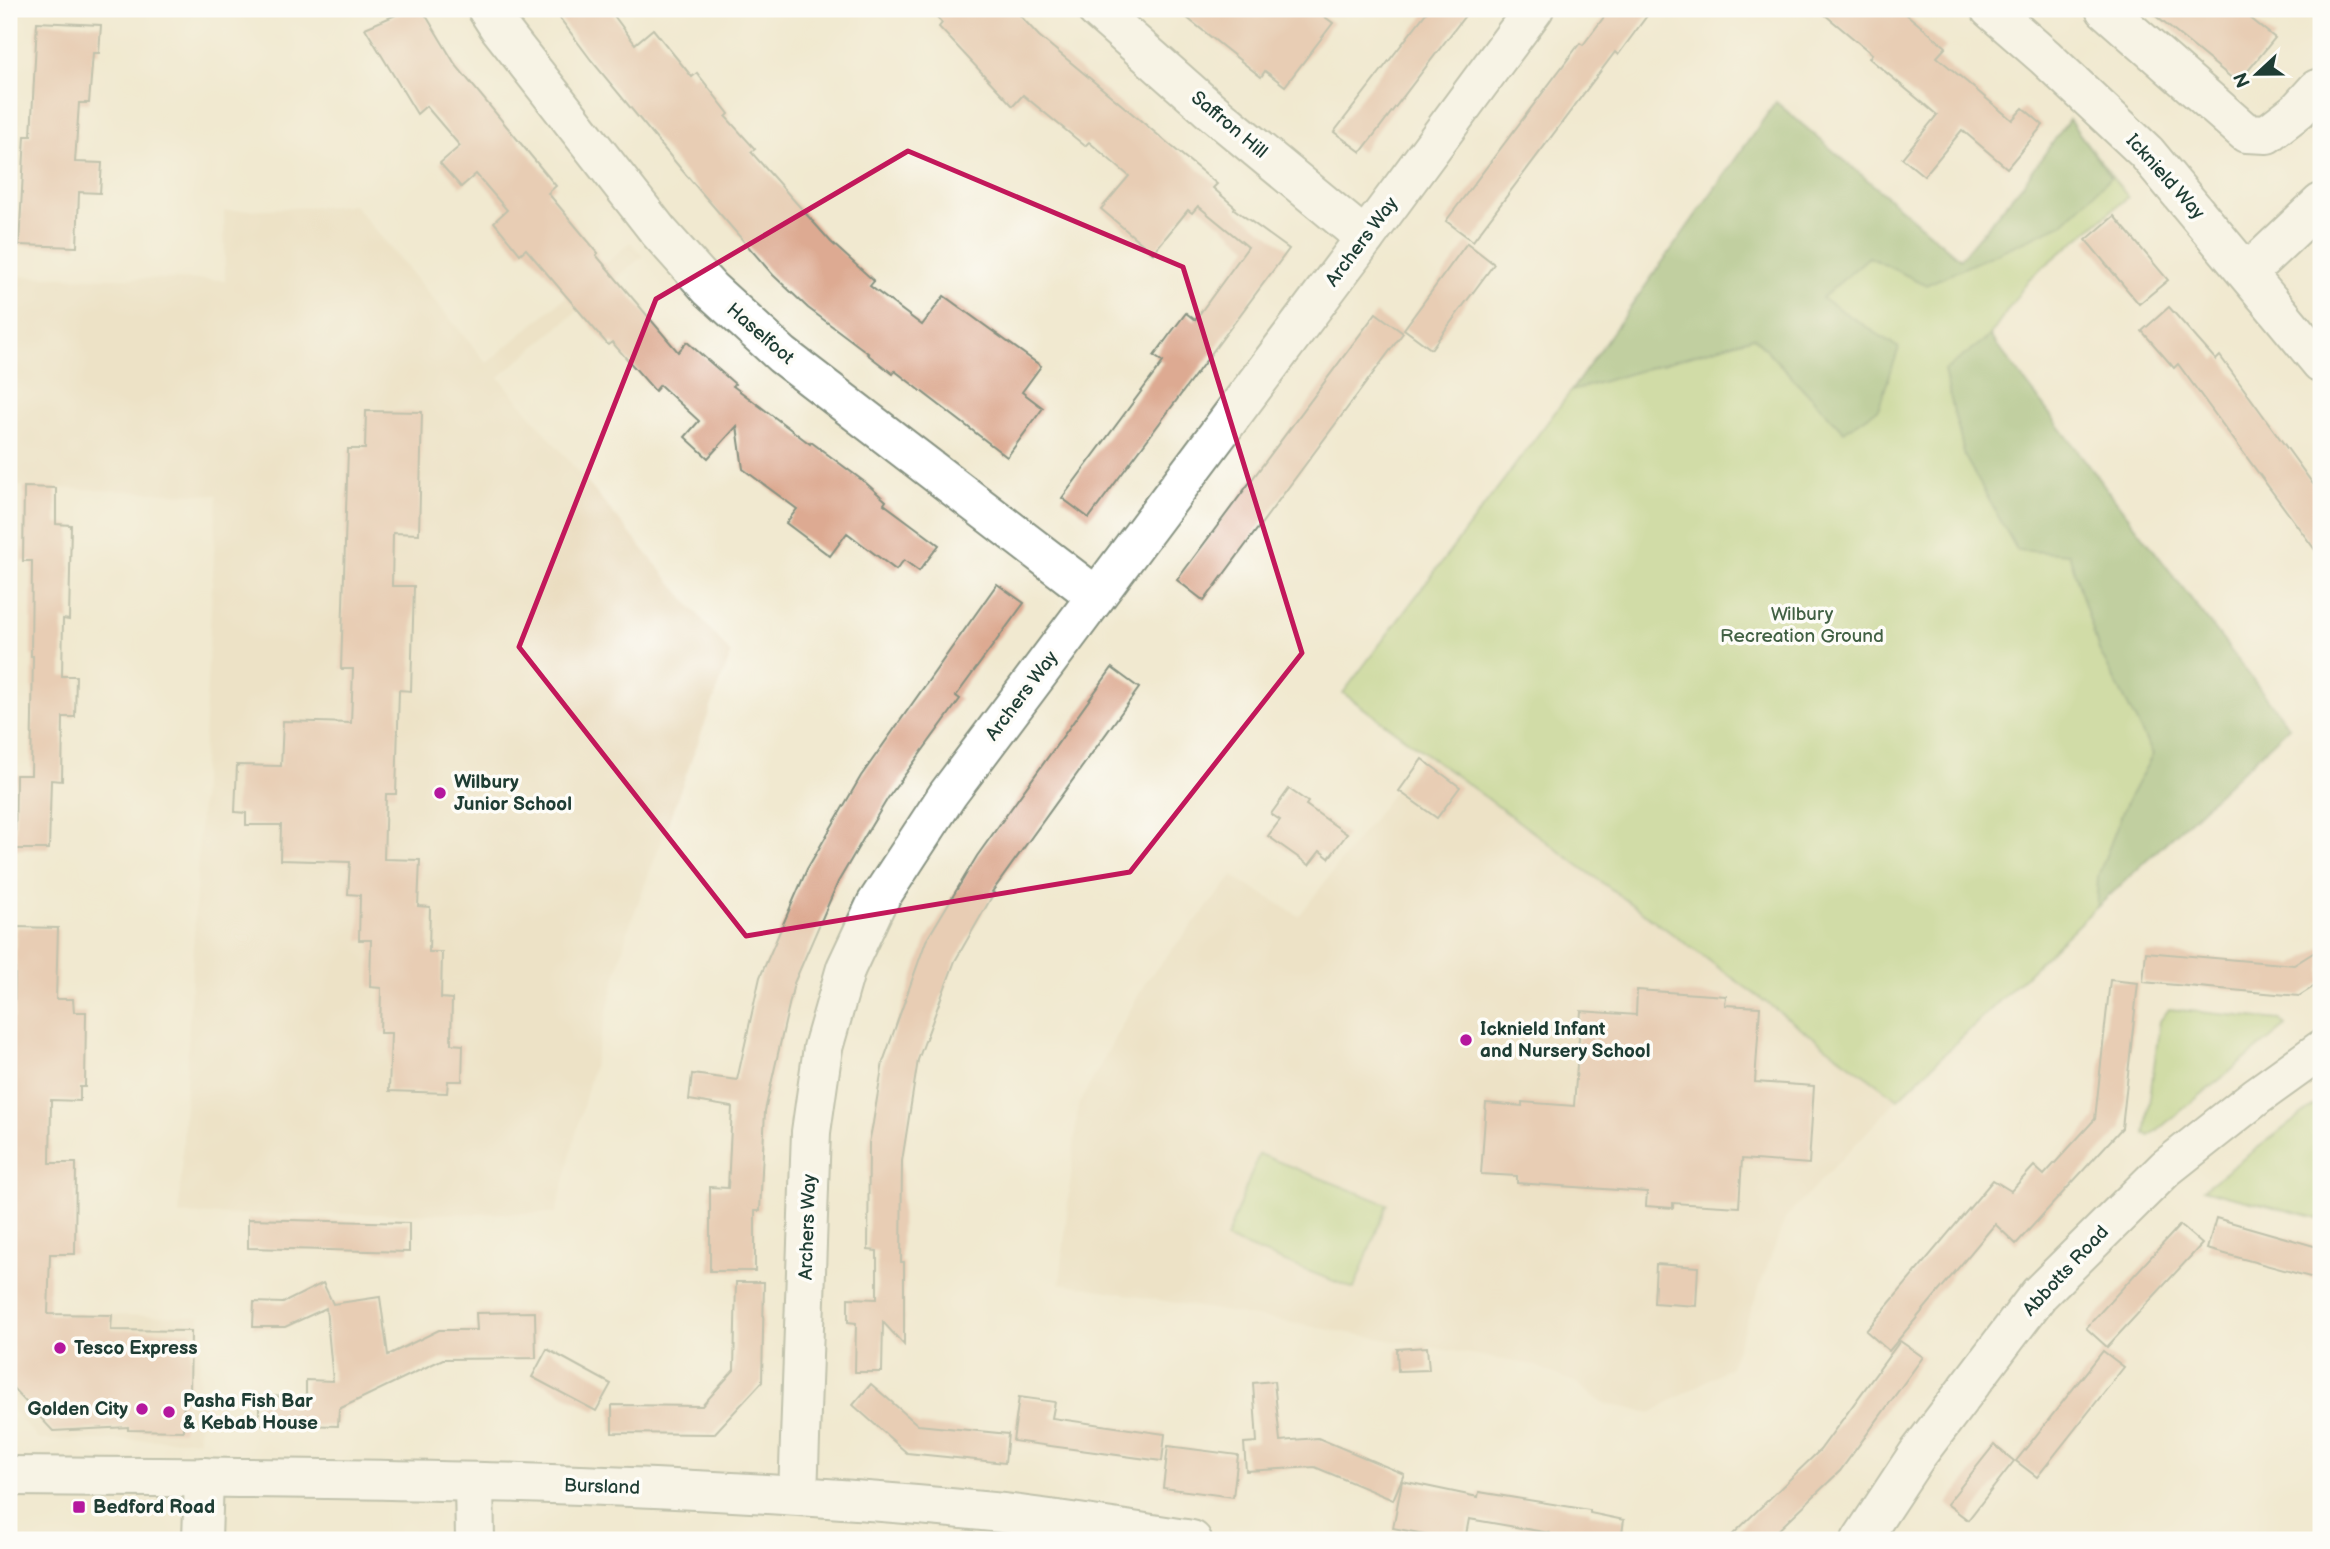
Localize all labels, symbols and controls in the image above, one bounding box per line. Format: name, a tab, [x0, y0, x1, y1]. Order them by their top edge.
north arrow	[2222, 38, 2292, 108]
text: N	[2229, 69, 2256, 91]
street label: Saffron Hill	[1186, 86, 1272, 164]
street label: Icknield Way	[2121, 130, 2210, 225]
street label: Archers Way	[1321, 192, 1403, 291]
street label: Haselfoot	[722, 298, 799, 370]
park label: Wilbury Recreation Ground	[1720, 603, 1884, 648]
street label: Archers Way	[981, 646, 1063, 745]
place label: Wilbury Junior School	[454, 771, 572, 816]
marker: Wilbury Junior School	[432, 785, 448, 801]
place label: Icknield Infant and Nursery School	[1480, 1018, 1650, 1063]
marker: Icknield Infant and Nursery School	[1458, 1032, 1474, 1048]
street label: Archers Way	[795, 1173, 821, 1280]
street label: Abbotts Road	[2018, 1221, 2114, 1321]
place label: Tesco Express	[74, 1337, 198, 1360]
marker: Tesco Express	[52, 1340, 68, 1356]
place label: Pasha Fish Bar & Kebab House	[183, 1390, 318, 1435]
place label: Golden City	[27, 1398, 128, 1421]
marker: Golden City	[134, 1401, 150, 1417]
marker: Pasha Fish Bar & Kebab House	[161, 1404, 177, 1420]
street label: Bursland	[563, 1474, 641, 1500]
place label: Bedford Road	[93, 1496, 215, 1519]
marker: Bedford Road	[71, 1499, 87, 1515]

